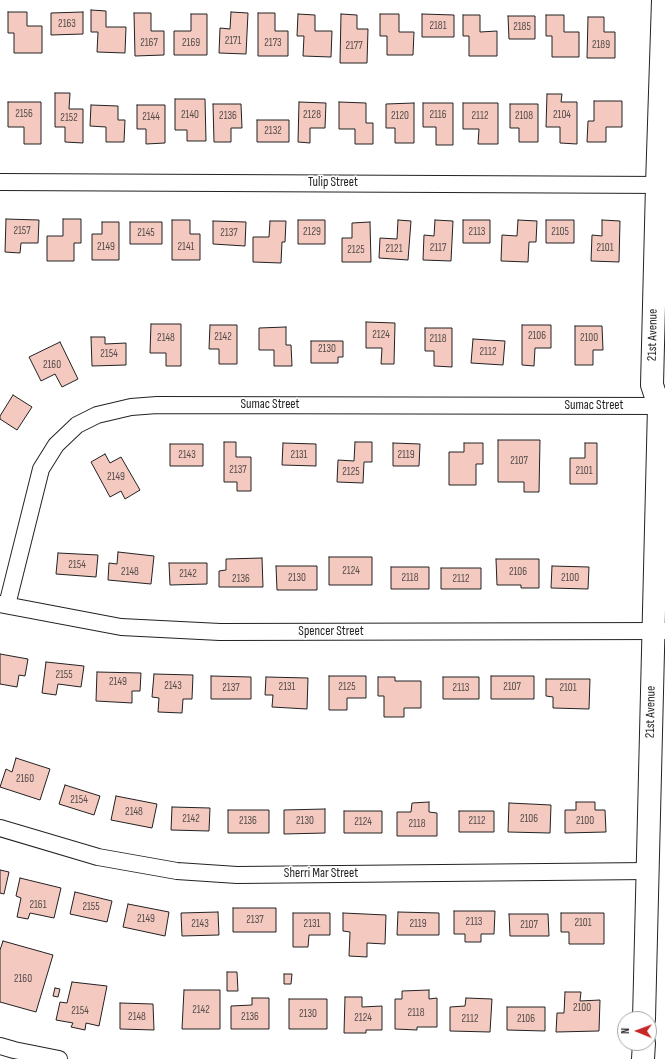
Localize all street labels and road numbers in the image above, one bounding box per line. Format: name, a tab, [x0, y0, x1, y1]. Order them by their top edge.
street label: Tulip Street	[308, 175, 358, 191]
street label: 21st Avenue	[645, 309, 661, 361]
street label: Sumac Street	[240, 397, 300, 413]
street label: Sumac Street	[564, 398, 624, 414]
street label: Spencer Street	[298, 624, 364, 640]
street label: 21st Avenue	[643, 686, 659, 738]
street label: Sherri Mar Street	[284, 866, 358, 882]

